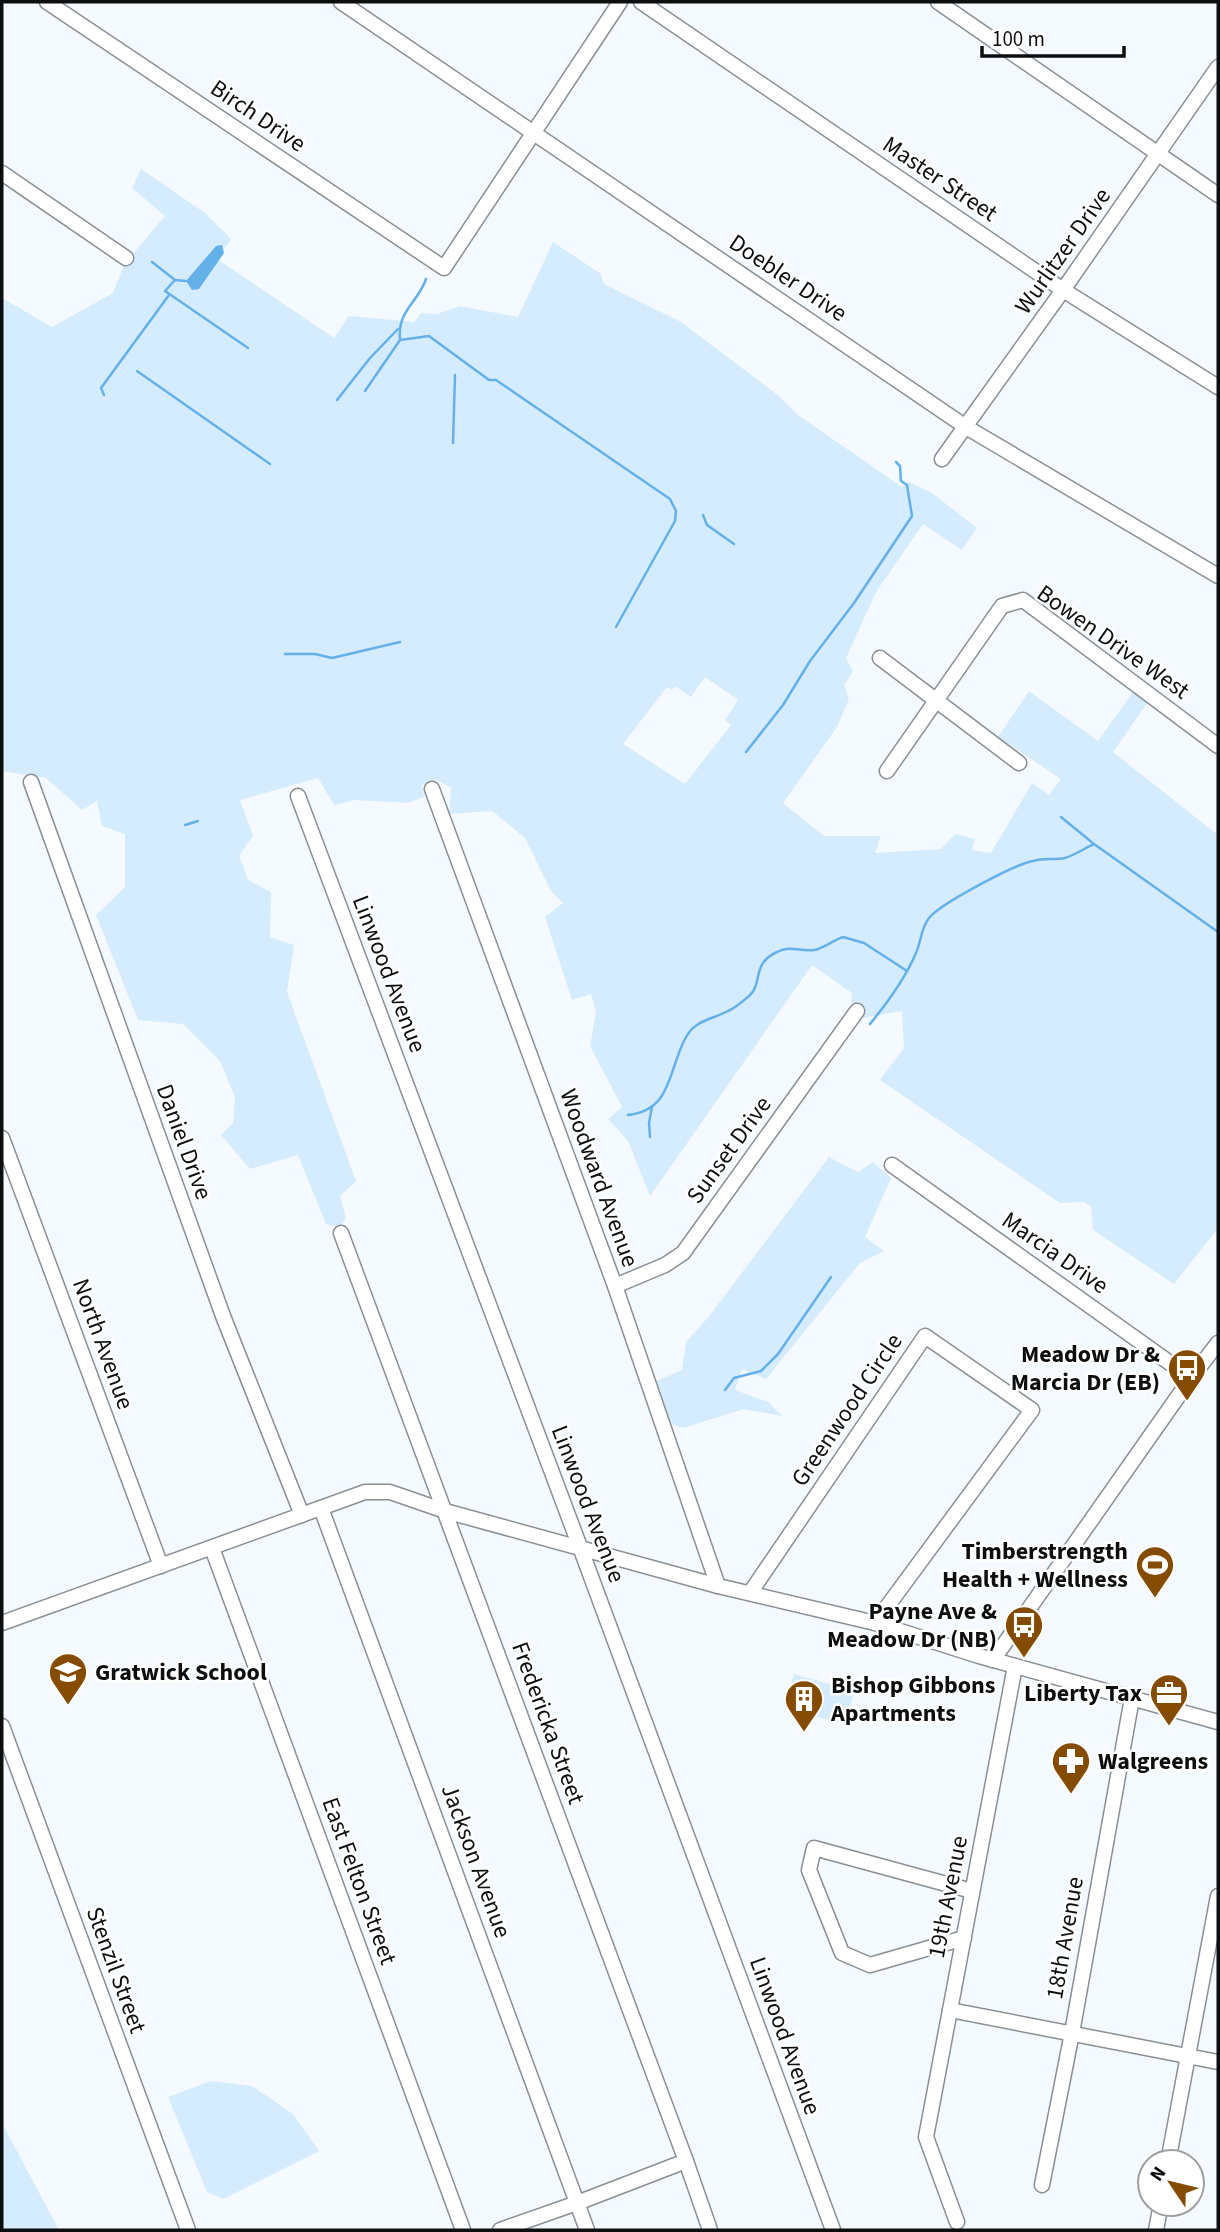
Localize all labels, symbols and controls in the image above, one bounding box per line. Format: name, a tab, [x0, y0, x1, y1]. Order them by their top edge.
scale bar	[982, 14, 1124, 58]
text: 100 m	[992, 24, 1045, 54]
street label: Birch Drive	[203, 71, 313, 161]
street label: Master Street	[875, 128, 1005, 230]
street label: Wurlitzer Drive	[1006, 181, 1120, 321]
street label: Doebler Drive	[722, 225, 854, 331]
street label: Bowen Drive West	[1030, 576, 1196, 708]
street label: Linwood Avenue	[343, 890, 435, 1058]
street label: Daniel Drive	[147, 1079, 221, 1205]
street label: Woodward Avenue	[550, 1084, 648, 1272]
street label: Sunset Drive	[678, 1089, 780, 1211]
street label: Marcia Drive	[994, 1203, 1116, 1303]
street label: North Avenue	[63, 1274, 143, 1414]
street label: Greenwood Circle	[783, 1327, 911, 1493]
place label: Meadow Dr & Marcia Dr (EB)	[1011, 1337, 1160, 1400]
bus stop icon: Meadow Dr & Marcia Dr (EB)	[1166, 1347, 1208, 1402]
street label: Linwood Avenue	[542, 1420, 634, 1588]
place label: Timberstrength Health + Wellness	[942, 1534, 1128, 1597]
sports icon: Timberstrength Health + Wellness	[1134, 1544, 1176, 1599]
place label: Payne Ave & Meadow Dr (NB)	[827, 1594, 997, 1657]
bus stop icon: Payne Ave & Meadow Dr (NB)	[1003, 1604, 1045, 1659]
street label: Fredericka Street	[502, 1637, 594, 1809]
school or university icon: Gratwick School	[47, 1651, 89, 1706]
place label: Gratwick School	[95, 1655, 267, 1690]
place label: Bishop Gibbons Apartments	[830, 1668, 995, 1731]
office icon: Liberty Tax	[1148, 1672, 1190, 1727]
place label: Liberty Tax	[1024, 1676, 1142, 1711]
building icon: Bishop Gibbons Apartments	[783, 1678, 825, 1733]
pharmacy icon: Walgreens	[1050, 1740, 1092, 1795]
place label: Walgreens	[1098, 1744, 1208, 1779]
street label: Jackson Avenue	[432, 1779, 520, 1943]
street label: East Felton Street	[313, 1792, 405, 1970]
street label: 19th Avenue	[919, 1833, 977, 1961]
street label: 18th Avenue	[1037, 1874, 1093, 2002]
street label: Stenzil Street	[77, 1902, 155, 2038]
street label: Linwood Avenue	[740, 1952, 830, 2120]
north arrow	[1136, 2148, 1206, 2218]
text: N	[1144, 2161, 1173, 2187]

